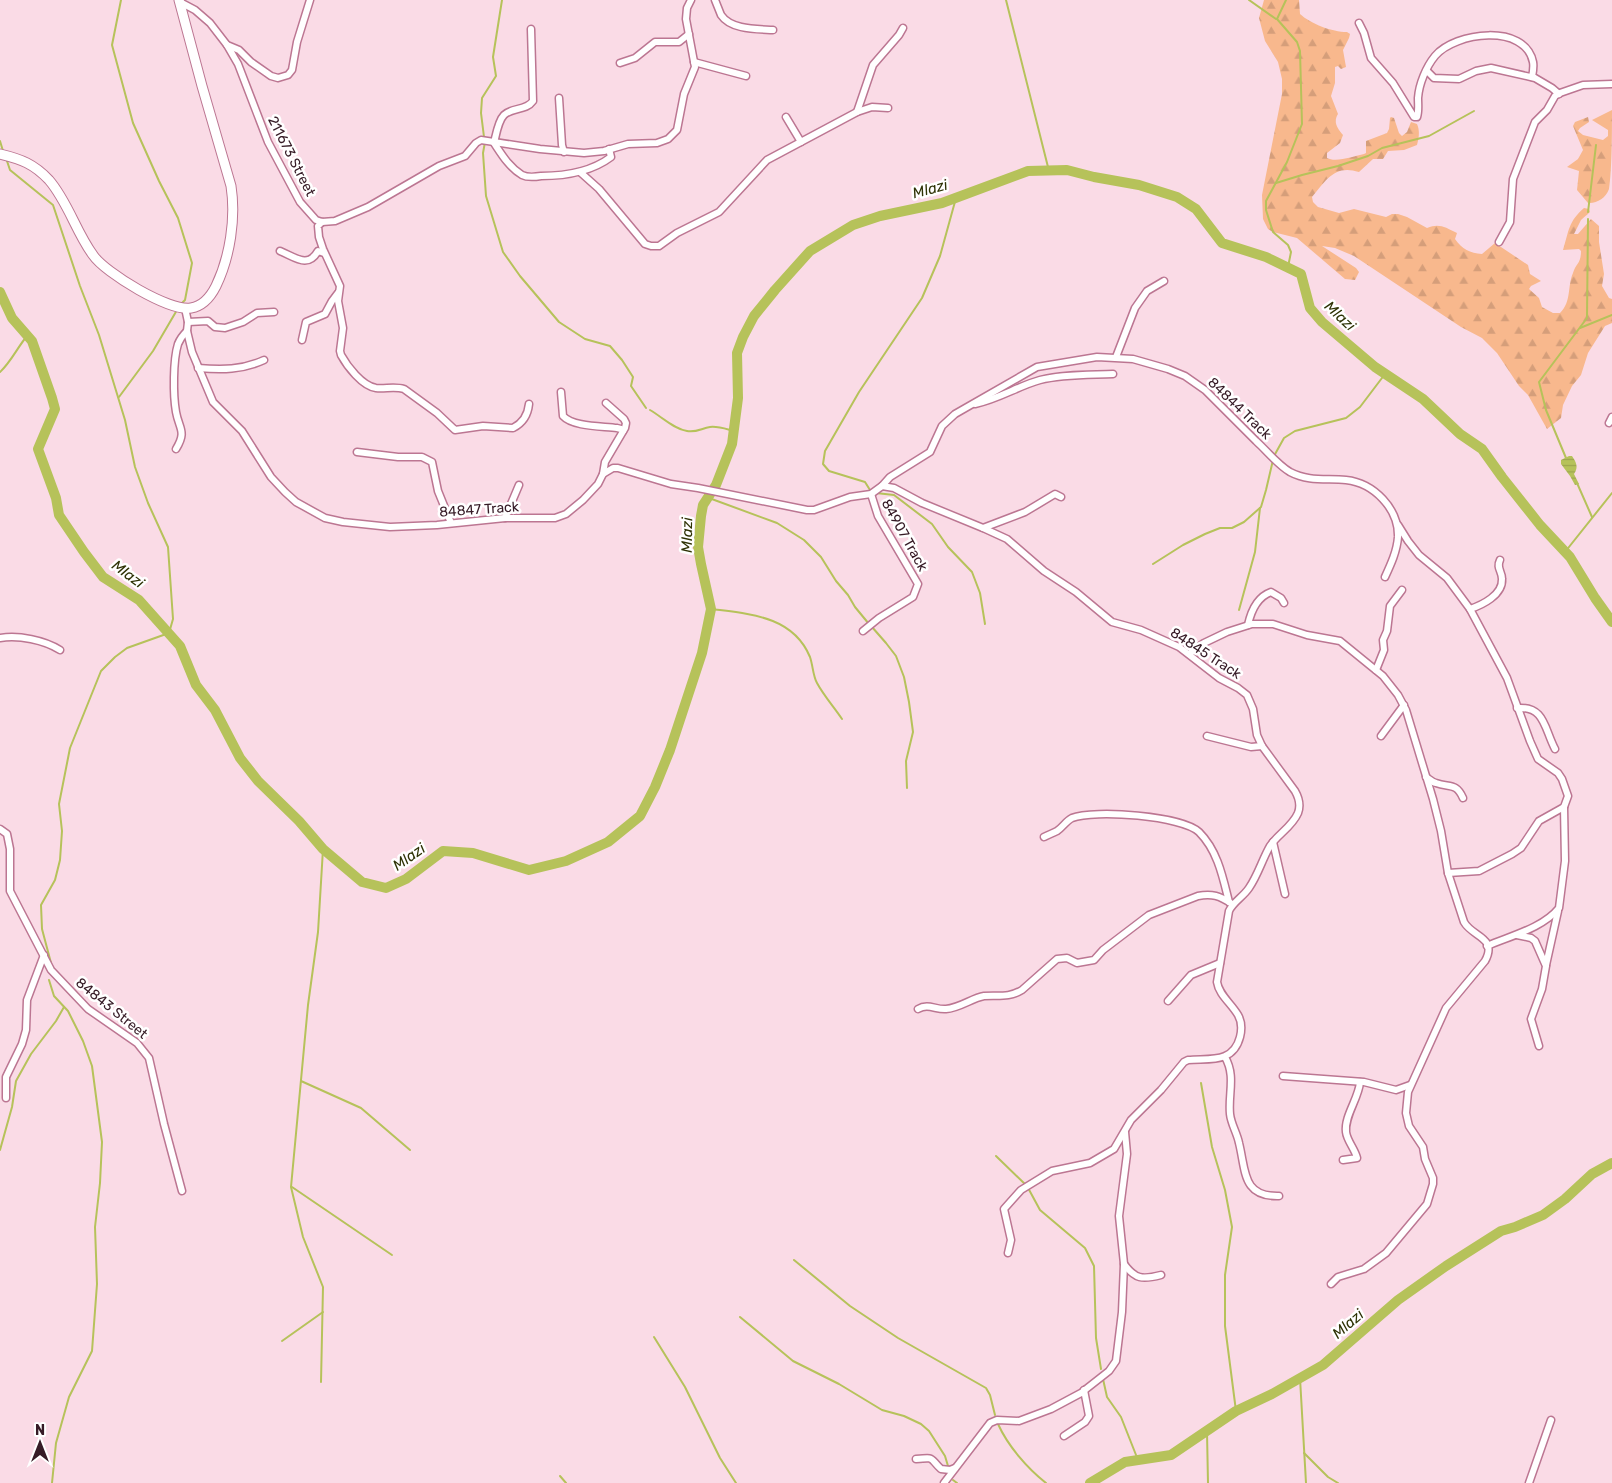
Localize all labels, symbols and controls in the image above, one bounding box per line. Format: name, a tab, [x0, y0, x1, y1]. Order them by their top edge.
street label: 211673 Street	[264, 113, 319, 200]
water label: Mlazi	[910, 176, 950, 202]
water label: Mlazi	[1321, 297, 1359, 335]
street label: 84844 Track	[1204, 374, 1276, 443]
street label: 84907 Track	[878, 496, 932, 575]
street label: 84847 Track	[439, 498, 520, 521]
water label: Mlazi	[678, 517, 696, 553]
water label: Mlazi	[108, 556, 148, 592]
street label: 84845 Track	[1167, 624, 1245, 683]
water label: Mlazi	[389, 839, 429, 875]
street label: 84843 Street	[72, 974, 151, 1043]
water label: Mlazi	[1329, 1305, 1368, 1342]
north arrow	[15, 1418, 65, 1468]
text: N	[35, 1422, 45, 1439]

